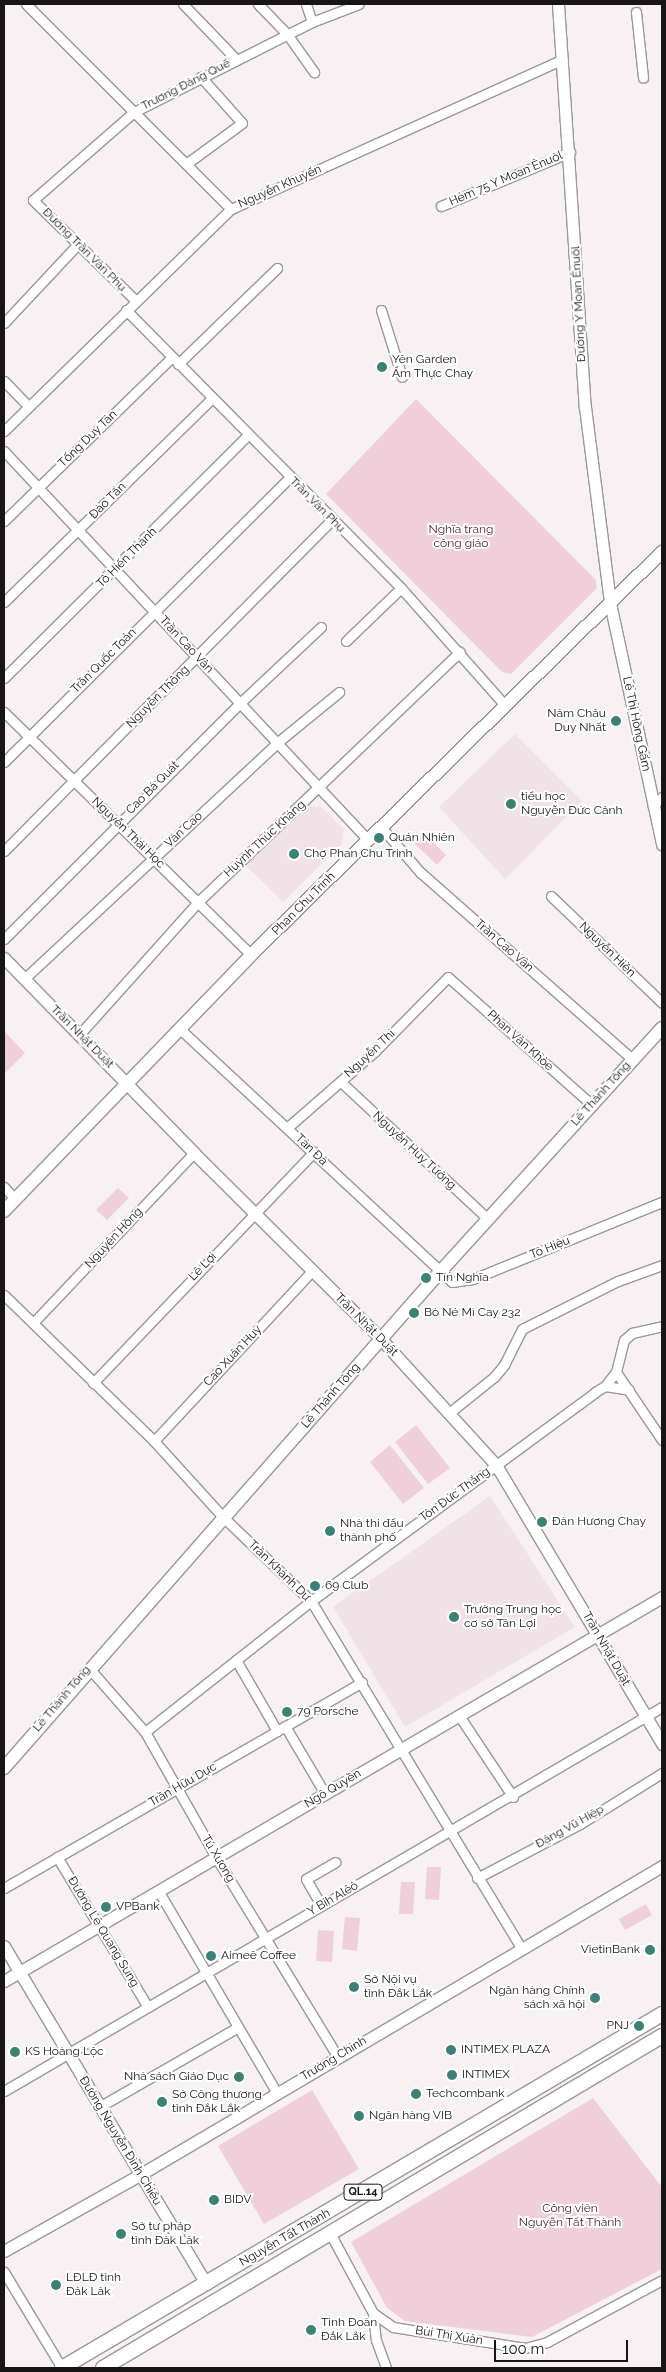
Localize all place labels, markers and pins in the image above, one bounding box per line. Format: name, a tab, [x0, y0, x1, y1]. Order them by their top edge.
place label: Yên Garden Ẩm Thực Chay	[392, 353, 473, 381]
marker: Yên Garden Ẩm Thực Chay	[376, 361, 388, 373]
place label: Năm Châu Duy Nhất	[547, 707, 606, 735]
marker: Năm Châu Duy Nhất	[610, 715, 622, 727]
place label: tiểu học Nguyễn Đức Cảnh	[521, 790, 623, 818]
marker: tiểu học Nguyễn Đức Cảnh	[505, 798, 517, 810]
place label: Quán Nhiên	[389, 831, 455, 845]
marker: Quán Nhiên	[373, 832, 385, 844]
place label: Chợ Phan Chu Trinh	[304, 847, 413, 861]
marker: Chợ Phan Chu Trinh	[288, 848, 300, 860]
place label: Tín Nghĩa	[436, 1271, 489, 1285]
marker: Tín Nghĩa	[420, 1272, 432, 1284]
place label: Bò Né Mì Cay 232	[424, 1306, 521, 1320]
marker: Bò Né Mì Cay 232	[408, 1307, 420, 1319]
place label: Đàn Hương Chay	[552, 1515, 646, 1529]
marker: Đàn Hương Chay	[536, 1516, 548, 1528]
place label: Nhà thi đấu thành phố	[340, 1517, 404, 1545]
marker: Nhà thi đấu thành phố	[324, 1525, 336, 1537]
place label: 69 Club	[325, 1579, 368, 1593]
marker: 69 Club	[309, 1580, 321, 1592]
place label: Trường Trung học cơ sở Tân Lợi	[464, 1603, 562, 1631]
marker: Trường Trung học cơ sở Tân Lợi	[448, 1611, 460, 1623]
place label: 79 Porsche	[297, 1705, 359, 1719]
marker: 79 Porsche	[281, 1706, 293, 1718]
place label: VPBank	[116, 1900, 159, 1914]
marker: VPBank	[100, 1901, 112, 1913]
place label: VietinBank	[581, 1943, 640, 1957]
marker: VietinBank	[644, 1944, 656, 1956]
place label: Aimeê Coffee	[221, 1949, 296, 1963]
marker: Aimeê Coffee	[205, 1950, 217, 1962]
place label: Sở Nội vụ tỉnh Đắk Lắk	[364, 1973, 432, 2001]
marker: Sở Nội vụ tỉnh Đắk Lắk	[348, 1981, 360, 1993]
place label: Ngân hàng Chính sách xã hội	[489, 1984, 585, 2012]
marker: Ngân hàng Chính sách xã hội	[589, 1992, 601, 2004]
place label: PNJ	[607, 2019, 629, 2033]
marker: PNJ	[633, 2020, 645, 2032]
place label: INTIMEX PLAZA	[461, 2043, 550, 2057]
marker: INTIMEX PLAZA	[445, 2044, 457, 2056]
place label: KS Hoàng Lộc	[25, 2045, 104, 2059]
marker: KS Hoàng Lộc	[9, 2046, 21, 2058]
place label: INTIMEX	[462, 2068, 510, 2082]
marker: INTIMEX	[446, 2069, 458, 2081]
place label: Nhà sách Giáo Dục	[124, 2070, 229, 2084]
marker: Nhà sách Giáo Dục	[233, 2071, 245, 2083]
place label: Techcombank	[426, 2087, 505, 2101]
place label: Sở Công thương tỉnh Đắk Lắk	[172, 2088, 262, 2116]
marker: Techcombank	[410, 2088, 422, 2100]
marker: Sở Công thương tỉnh Đắk Lắk	[156, 2096, 168, 2108]
place label: Ngân hàng VIB	[369, 2109, 452, 2123]
marker: Ngân hàng VIB	[353, 2110, 365, 2122]
place label: BIDV	[224, 2193, 251, 2207]
marker: BIDV	[208, 2194, 220, 2206]
place label: Sở tư pháp tỉnh Đăk Lăk	[131, 2220, 199, 2248]
marker: Sở tư pháp tỉnh Đăk Lăk	[115, 2228, 127, 2240]
place label: LĐLĐ tỉnh Đăk Lăk	[66, 2271, 121, 2299]
marker: LĐLĐ tỉnh Đăk Lăk	[50, 2279, 62, 2291]
place label: Tỉnh Đoàn Đắk Lắk	[321, 2316, 377, 2344]
marker: Tỉnh Đoàn Đắk Lắk	[305, 2324, 317, 2336]

